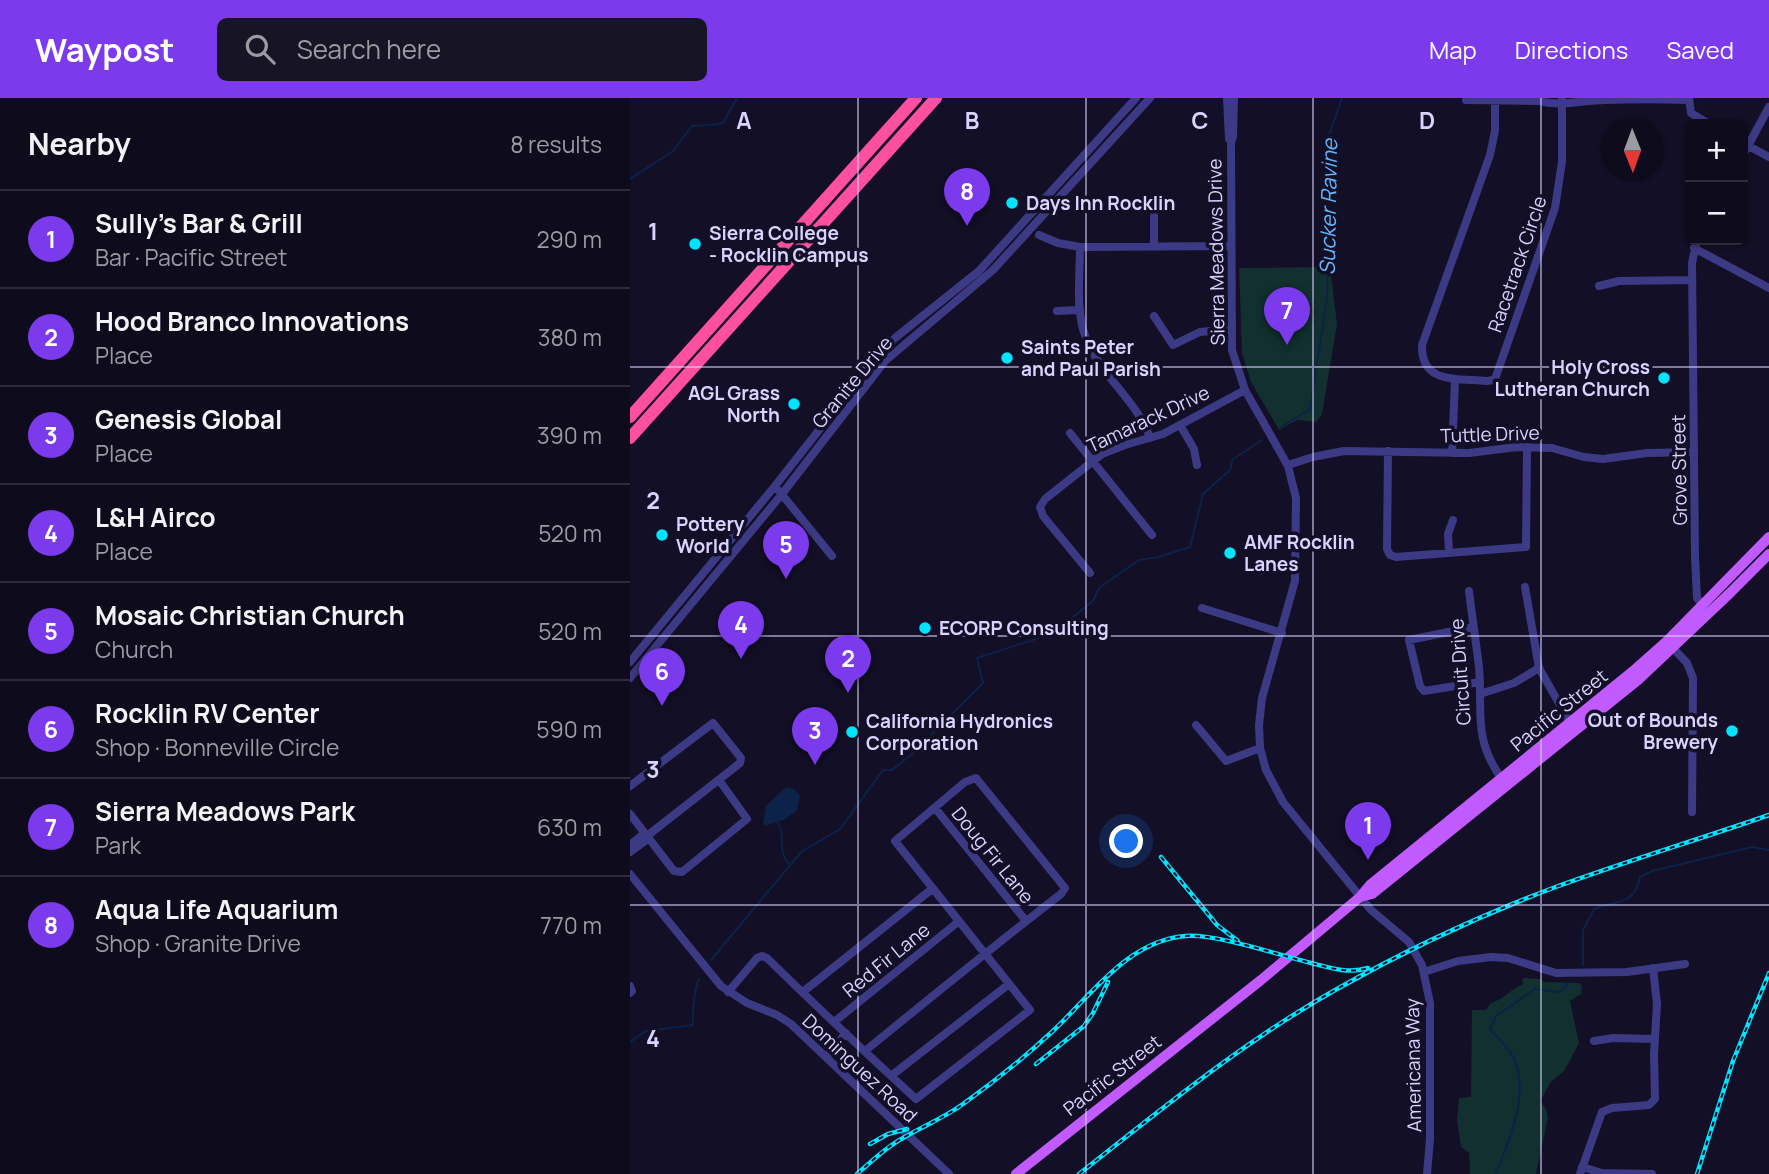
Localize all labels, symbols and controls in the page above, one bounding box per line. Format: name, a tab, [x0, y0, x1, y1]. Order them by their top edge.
search box	[217, 18, 707, 81]
text: Waypost	[35, 27, 175, 72]
icon: search	[241, 30, 279, 68]
text: Search here	[297, 31, 441, 67]
text: Map	[1429, 33, 1477, 66]
text: Directions	[1515, 33, 1628, 66]
text: Saved	[1666, 33, 1734, 66]
text: A	[736, 104, 752, 136]
text: B	[965, 104, 979, 136]
text: C	[1192, 104, 1209, 136]
text: D	[1419, 104, 1435, 136]
north arrow	[1601, 119, 1664, 182]
map controls	[1685, 119, 1748, 245]
button: +	[1685, 119, 1748, 182]
text: Nearby	[28, 123, 131, 164]
text: 8 results	[510, 128, 602, 160]
water label: Sucker Ravine	[1313, 137, 1343, 275]
street label: Sierra Meadows Drive	[1201, 158, 1231, 346]
pin: 8	[944, 168, 990, 226]
button: −	[1685, 182, 1748, 245]
place label: Days Inn Rocklin	[1026, 190, 1175, 216]
street label: Racetrack Circle	[1481, 192, 1553, 336]
marker: Days Inn Rocklin	[1004, 195, 1020, 211]
text: Sully's Bar & Grill	[95, 205, 303, 241]
text: 1	[648, 215, 658, 247]
place label: Sierra College - Rocklin Campus	[709, 220, 869, 268]
text: 1	[46, 223, 56, 255]
text: 290 m	[536, 223, 602, 255]
marker: Sierra College - Rocklin Campus	[687, 236, 703, 252]
text: Bar · Pacific Street	[95, 241, 287, 273]
pin: 7	[1264, 287, 1310, 345]
text: Hood Branco Innovations	[95, 303, 409, 339]
text: 2	[44, 321, 58, 353]
text: 380 m	[538, 321, 602, 353]
street label: Granite Drive	[806, 330, 898, 434]
place label: Saints Peter and Paul Parish	[1021, 334, 1161, 382]
text: Place	[95, 339, 153, 371]
marker: Saints Peter and Paul Parish	[999, 350, 1015, 366]
place label: Holy Cross Lutheran Church	[1494, 354, 1650, 402]
marker: Holy Cross Lutheran Church	[1656, 370, 1672, 386]
street label: Tamarack Drive	[1082, 379, 1214, 459]
place label: AGL Grass North	[688, 380, 780, 428]
marker: AGL Grass North	[786, 396, 802, 412]
text: Genesis Global	[95, 401, 282, 437]
street label: Grove Street	[1665, 414, 1693, 526]
text: 3	[44, 419, 58, 451]
text: 390 m	[537, 419, 602, 451]
street label: Tuttle Drive	[1440, 419, 1540, 449]
text: Place	[95, 437, 153, 469]
text: 2	[646, 484, 660, 516]
text: L&H Airco	[95, 499, 216, 535]
place label: Pottery World	[676, 511, 745, 559]
text: 4	[44, 517, 58, 549]
text: 520 m	[538, 517, 602, 549]
pin: 5	[763, 521, 809, 579]
marker: Pottery World	[654, 527, 670, 543]
place label: AMF Rocklin Lanes	[1244, 529, 1355, 577]
text: Place	[95, 535, 153, 567]
marker: AMF Rocklin Lanes	[1222, 545, 1238, 561]
text: Mosaic Christian Church	[95, 597, 405, 633]
pin: 4	[718, 601, 764, 659]
text: 5	[44, 615, 58, 647]
text: 520 m	[538, 615, 602, 647]
place label: ECORP Consulting	[939, 615, 1109, 641]
street label: Circuit Drive	[1443, 618, 1477, 726]
marker: ECORP Consulting	[917, 620, 933, 636]
text: Church	[95, 633, 173, 665]
pin: 2	[825, 635, 871, 693]
pin: 6	[639, 648, 685, 706]
street label: Pacific Street	[1505, 663, 1613, 757]
text: Rocklin RV Center	[95, 695, 320, 731]
pin: 3	[792, 707, 838, 765]
place label: Out of Bounds Brewery	[1588, 707, 1718, 755]
place label: California Hydronics Corporation	[866, 708, 1053, 756]
text: 6	[44, 713, 58, 745]
text: 590 m	[536, 713, 602, 745]
marker: Out of Bounds Brewery	[1724, 723, 1740, 739]
marker: California Hydronics Corporation	[844, 724, 860, 740]
text: Shop · Bonneville Circle	[95, 731, 339, 763]
text: 3	[646, 753, 660, 785]
text: Sierra Meadows Park	[95, 793, 355, 829]
street label: Doug Fir Lane	[946, 801, 1040, 909]
pin: 1	[1345, 802, 1391, 860]
text: 7	[45, 811, 57, 843]
text: 630 m	[537, 811, 602, 843]
your location	[1109, 824, 1143, 858]
text: Park	[95, 829, 141, 861]
text: Aqua Life Aquarium	[95, 891, 338, 927]
text: 8	[44, 909, 58, 941]
text: 770 m	[540, 909, 602, 941]
street label: Red Fir Lane	[837, 917, 935, 1003]
text: Shop · Granite Drive	[95, 927, 301, 959]
street label: Americana Way	[1399, 998, 1427, 1132]
street label: Dominguez Road	[797, 1008, 923, 1128]
text: 4	[646, 1022, 660, 1054]
street label: Pacific Street	[1058, 1028, 1166, 1122]

